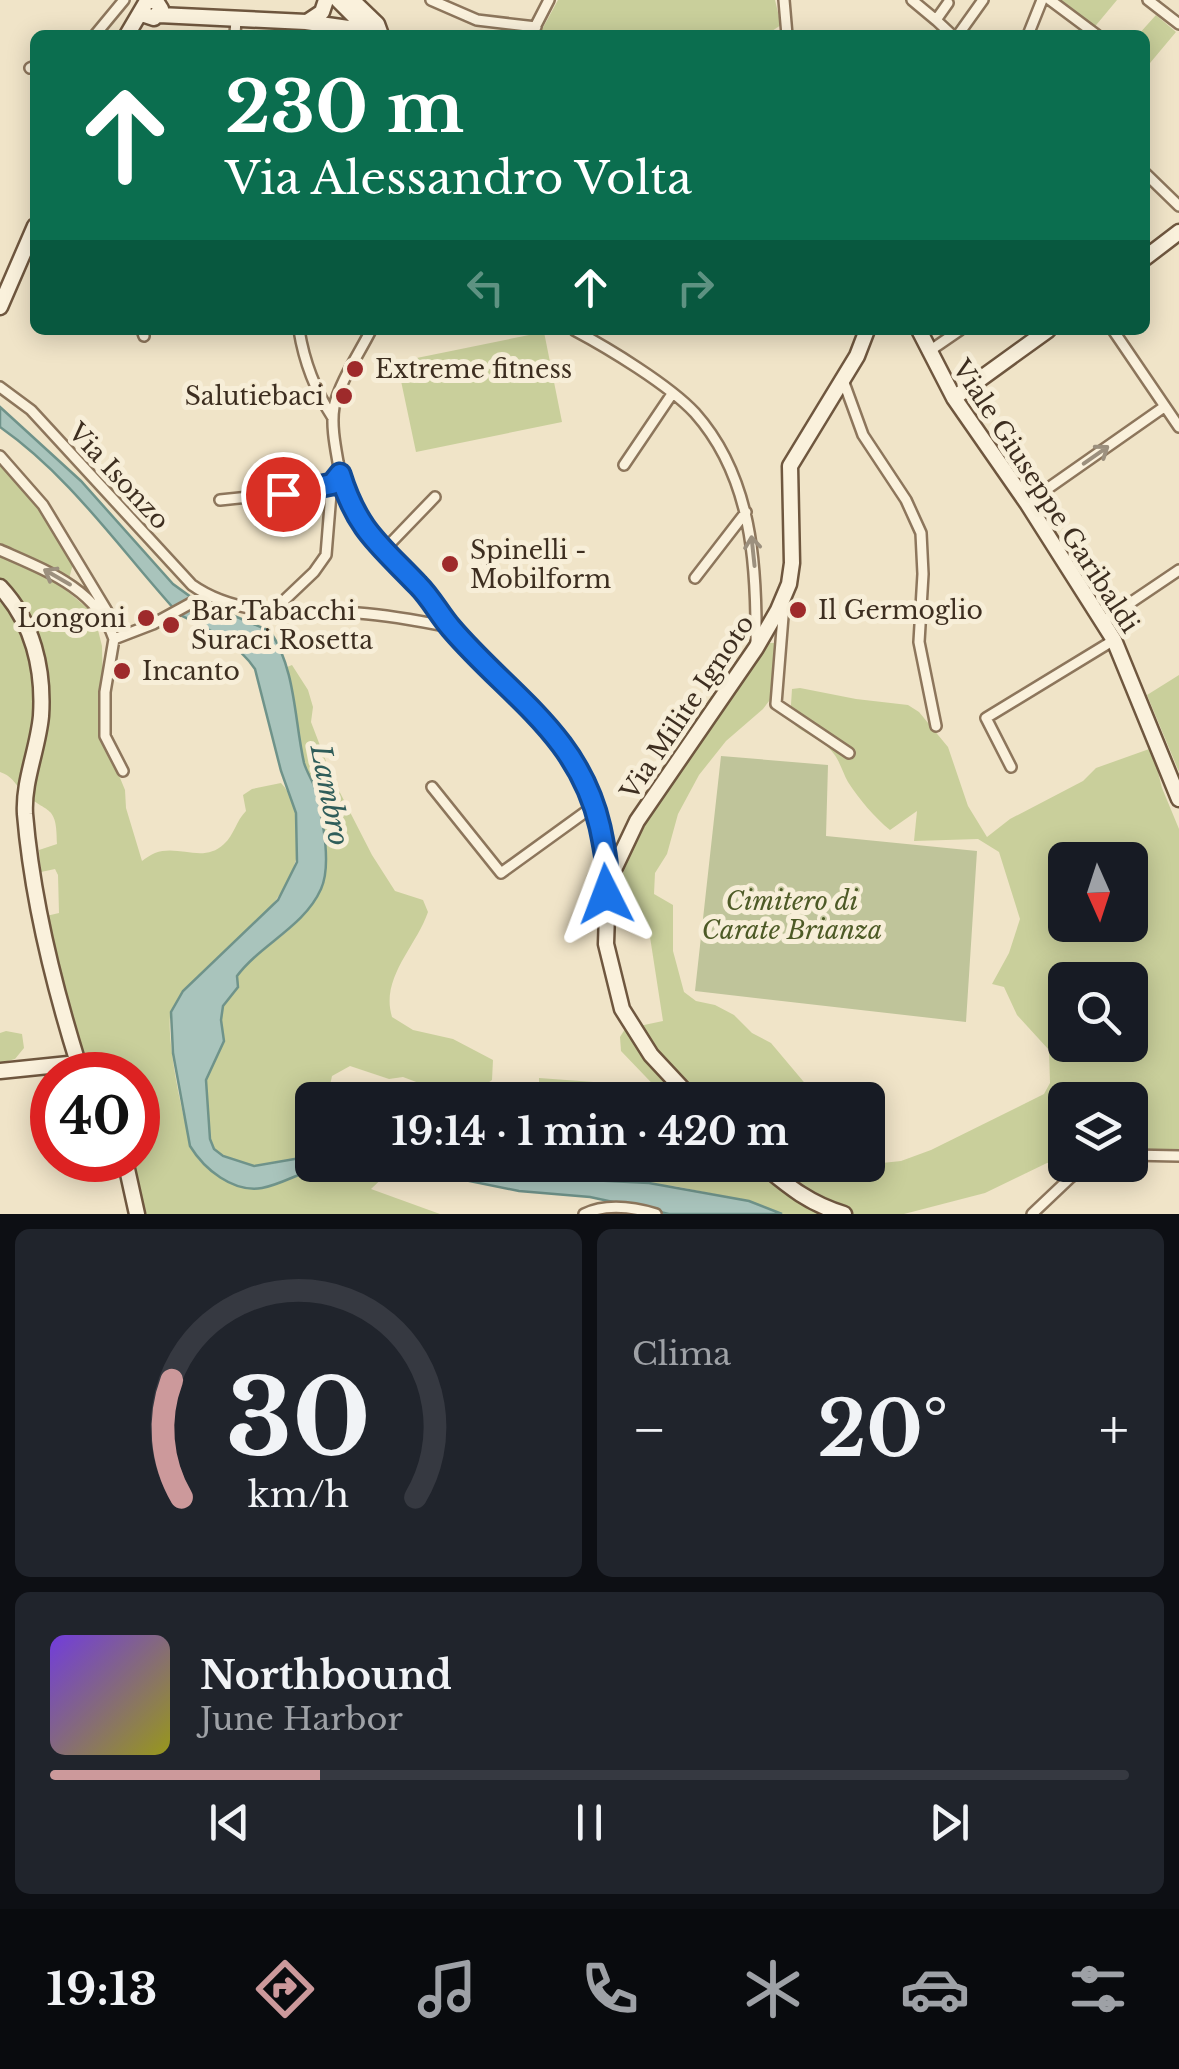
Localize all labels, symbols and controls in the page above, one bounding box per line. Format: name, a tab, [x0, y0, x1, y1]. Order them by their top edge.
text: 230 m	[225, 64, 464, 151]
icon: ahead	[60, 70, 190, 200]
text: Via Alessandro Volta	[225, 150, 692, 206]
icon: left	[458, 260, 513, 315]
icon: ahead	[563, 260, 618, 315]
icon: right	[668, 260, 723, 315]
street label: Viale Giuseppe Garibaldi	[945, 353, 1146, 639]
place label: Extreme fitness	[375, 354, 572, 385]
marker: Extreme fitness	[344, 358, 366, 380]
place label: Salutiebaci	[185, 381, 324, 412]
marker: Salutiebaci	[333, 385, 355, 407]
street label: Via Isonzo	[61, 416, 176, 536]
one-way arrow	[1082, 445, 1109, 466]
pin	[241, 452, 326, 537]
icon: arrive	[256, 467, 311, 522]
place label: Spinelli - Mobilform	[470, 535, 611, 595]
one-way arrow	[743, 535, 762, 568]
marker: Spinelli - Mobilform	[439, 553, 461, 575]
one-way arrow	[42, 566, 72, 586]
place label: Il Germoglio	[818, 595, 983, 626]
place label: Bar Tabacchi Suraci Rosetta	[191, 596, 373, 656]
marker: Il Germoglio	[787, 599, 809, 621]
place label: Longoni	[17, 603, 126, 634]
marker: Longoni	[135, 607, 157, 629]
street label: Via Milite Ignoto	[614, 609, 761, 806]
marker: Bar Tabacchi Suraci Rosetta	[160, 614, 182, 636]
place label: Incanto	[142, 656, 240, 687]
marker: Incanto	[111, 660, 133, 682]
water label: Lambro	[302, 741, 356, 849]
position arrow	[554, 842, 658, 946]
north arrow	[1048, 842, 1148, 942]
map controls	[1048, 842, 1148, 1182]
park label: Cimitero di Carate Brianza	[702, 886, 882, 946]
button: search	[1048, 962, 1148, 1062]
speed limit sign: 40	[30, 1052, 160, 1182]
button: layers	[1048, 1082, 1148, 1182]
text: 19:14 · 1 min · 420 m	[391, 1108, 789, 1155]
text: Clima	[632, 1334, 731, 1374]
text: 30	[226, 1354, 371, 1483]
text: 20°	[818, 1383, 948, 1476]
text: −	[632, 1396, 667, 1464]
text: +	[1099, 1396, 1129, 1464]
text: km/h	[248, 1472, 349, 1517]
text: Northbound	[200, 1652, 452, 1699]
text: June Harbor	[200, 1699, 403, 1739]
icon: previous	[202, 1795, 257, 1850]
icon: pause	[562, 1795, 617, 1850]
icon: next	[922, 1795, 977, 1850]
icon: directions	[250, 1954, 320, 2024]
icon: music	[412, 1954, 482, 2024]
icon: phone	[575, 1954, 645, 2024]
icon: climate	[738, 1954, 808, 2024]
icon: car	[900, 1954, 970, 2024]
icon: filters	[1063, 1954, 1133, 2024]
text: 19:13	[46, 1961, 157, 2017]

